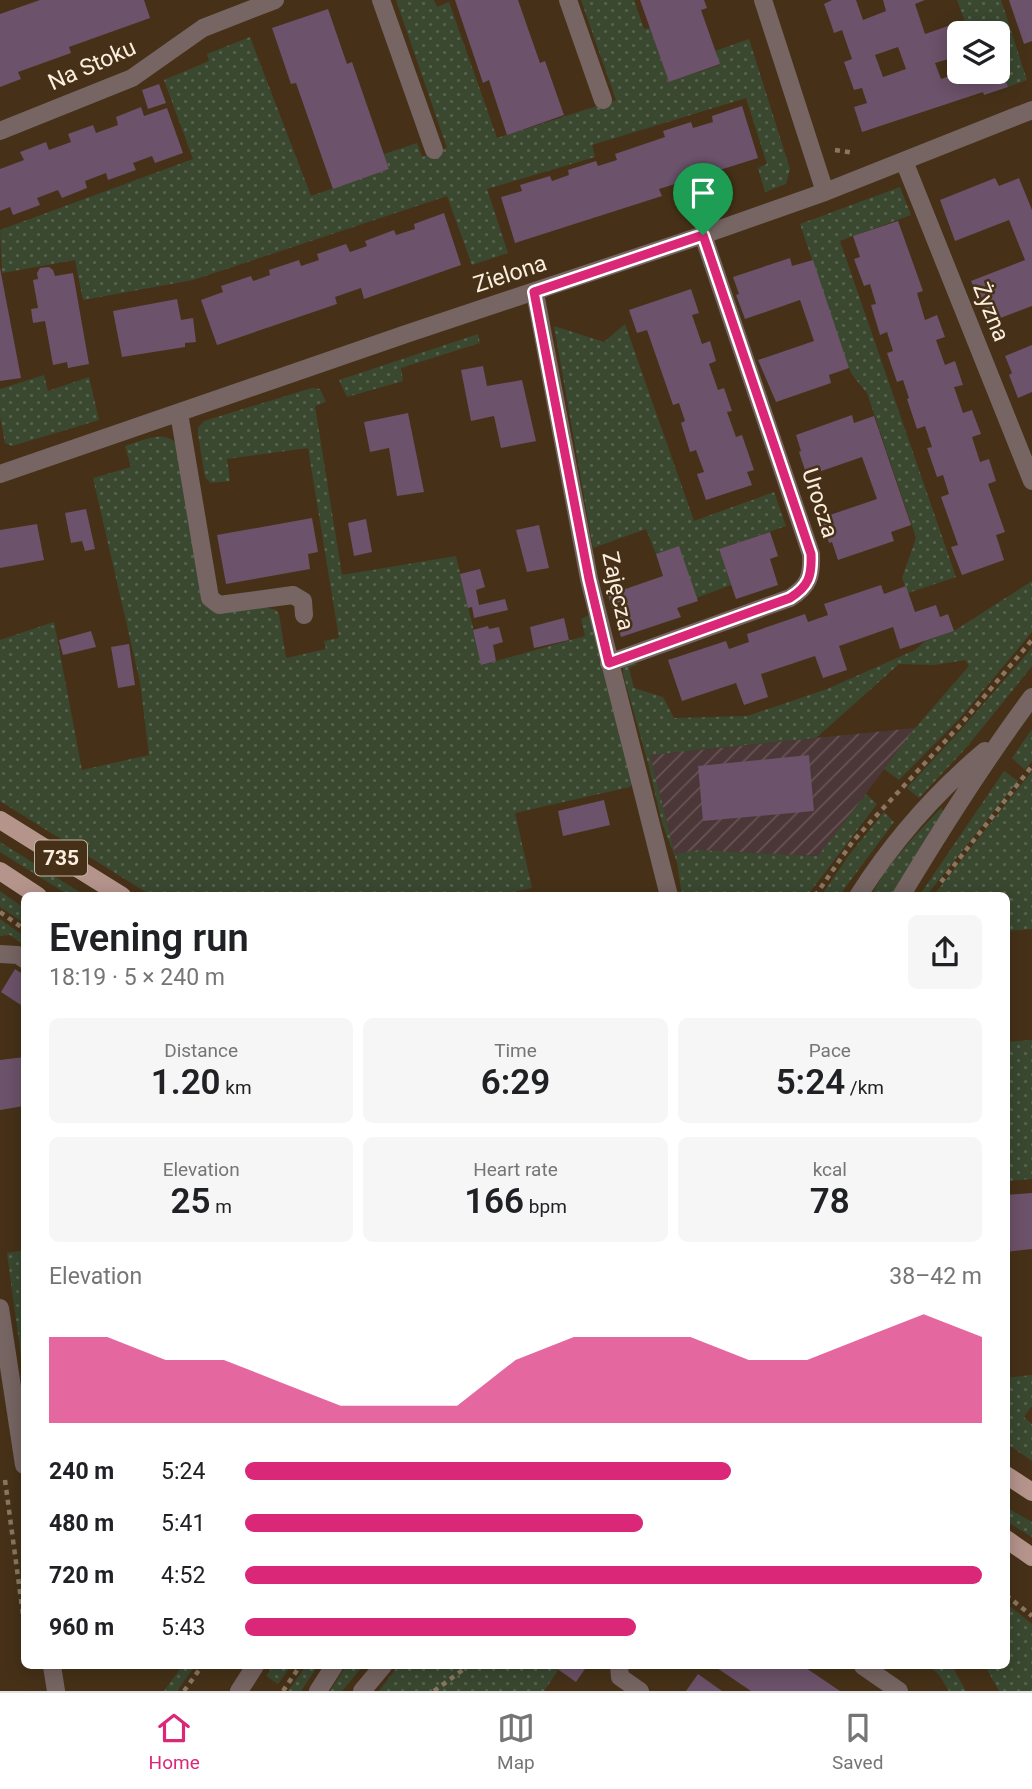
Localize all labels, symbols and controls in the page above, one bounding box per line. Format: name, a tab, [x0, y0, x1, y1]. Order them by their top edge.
map controls	[947, 21, 1010, 84]
button: layers	[947, 21, 1010, 84]
street label: Na Stoku	[44, 34, 140, 96]
pin	[673, 163, 733, 235]
icon: arrive	[684, 174, 722, 212]
street label: Zielona	[470, 249, 550, 299]
street label: Żyzna	[967, 279, 1015, 345]
street label: Urocza	[796, 465, 844, 541]
street label: Zajęcza	[596, 549, 640, 633]
road number: 735	[35, 840, 87, 876]
button: share	[908, 915, 982, 989]
text: Evening run	[49, 916, 249, 960]
text: 18:19 · 5 × 240 m	[49, 964, 225, 991]
text: Distance	[164, 1039, 238, 1062]
text: Time	[494, 1039, 537, 1062]
text: Pace	[809, 1039, 851, 1062]
text: 1.20	[151, 1062, 221, 1103]
text: 6:29	[481, 1062, 550, 1103]
text: 5:24	[776, 1062, 845, 1103]
text: km	[221, 1076, 252, 1099]
text: /km	[845, 1076, 884, 1099]
text: Elevation	[163, 1158, 240, 1181]
text: Heart rate	[473, 1158, 558, 1181]
text: kcal	[813, 1158, 847, 1181]
text: 25	[170, 1181, 210, 1222]
text: 166	[464, 1181, 524, 1222]
text: 78	[810, 1181, 850, 1222]
text: m	[210, 1195, 232, 1218]
text: bpm	[524, 1195, 567, 1218]
text: Elevation	[49, 1263, 142, 1290]
text: 38–42 m	[889, 1263, 982, 1290]
text: 240 m	[49, 1458, 114, 1485]
text: 5:24	[161, 1458, 205, 1485]
text: 480 m	[49, 1510, 114, 1537]
text: 5:41	[161, 1510, 205, 1537]
text: 720 m	[49, 1562, 114, 1589]
text: 4:52	[161, 1562, 205, 1589]
text: 960 m	[49, 1614, 114, 1641]
text: 5:43	[161, 1614, 205, 1641]
tab: Home	[149, 1709, 200, 1774]
tab: Map	[497, 1709, 535, 1774]
tab: Saved	[832, 1709, 883, 1774]

